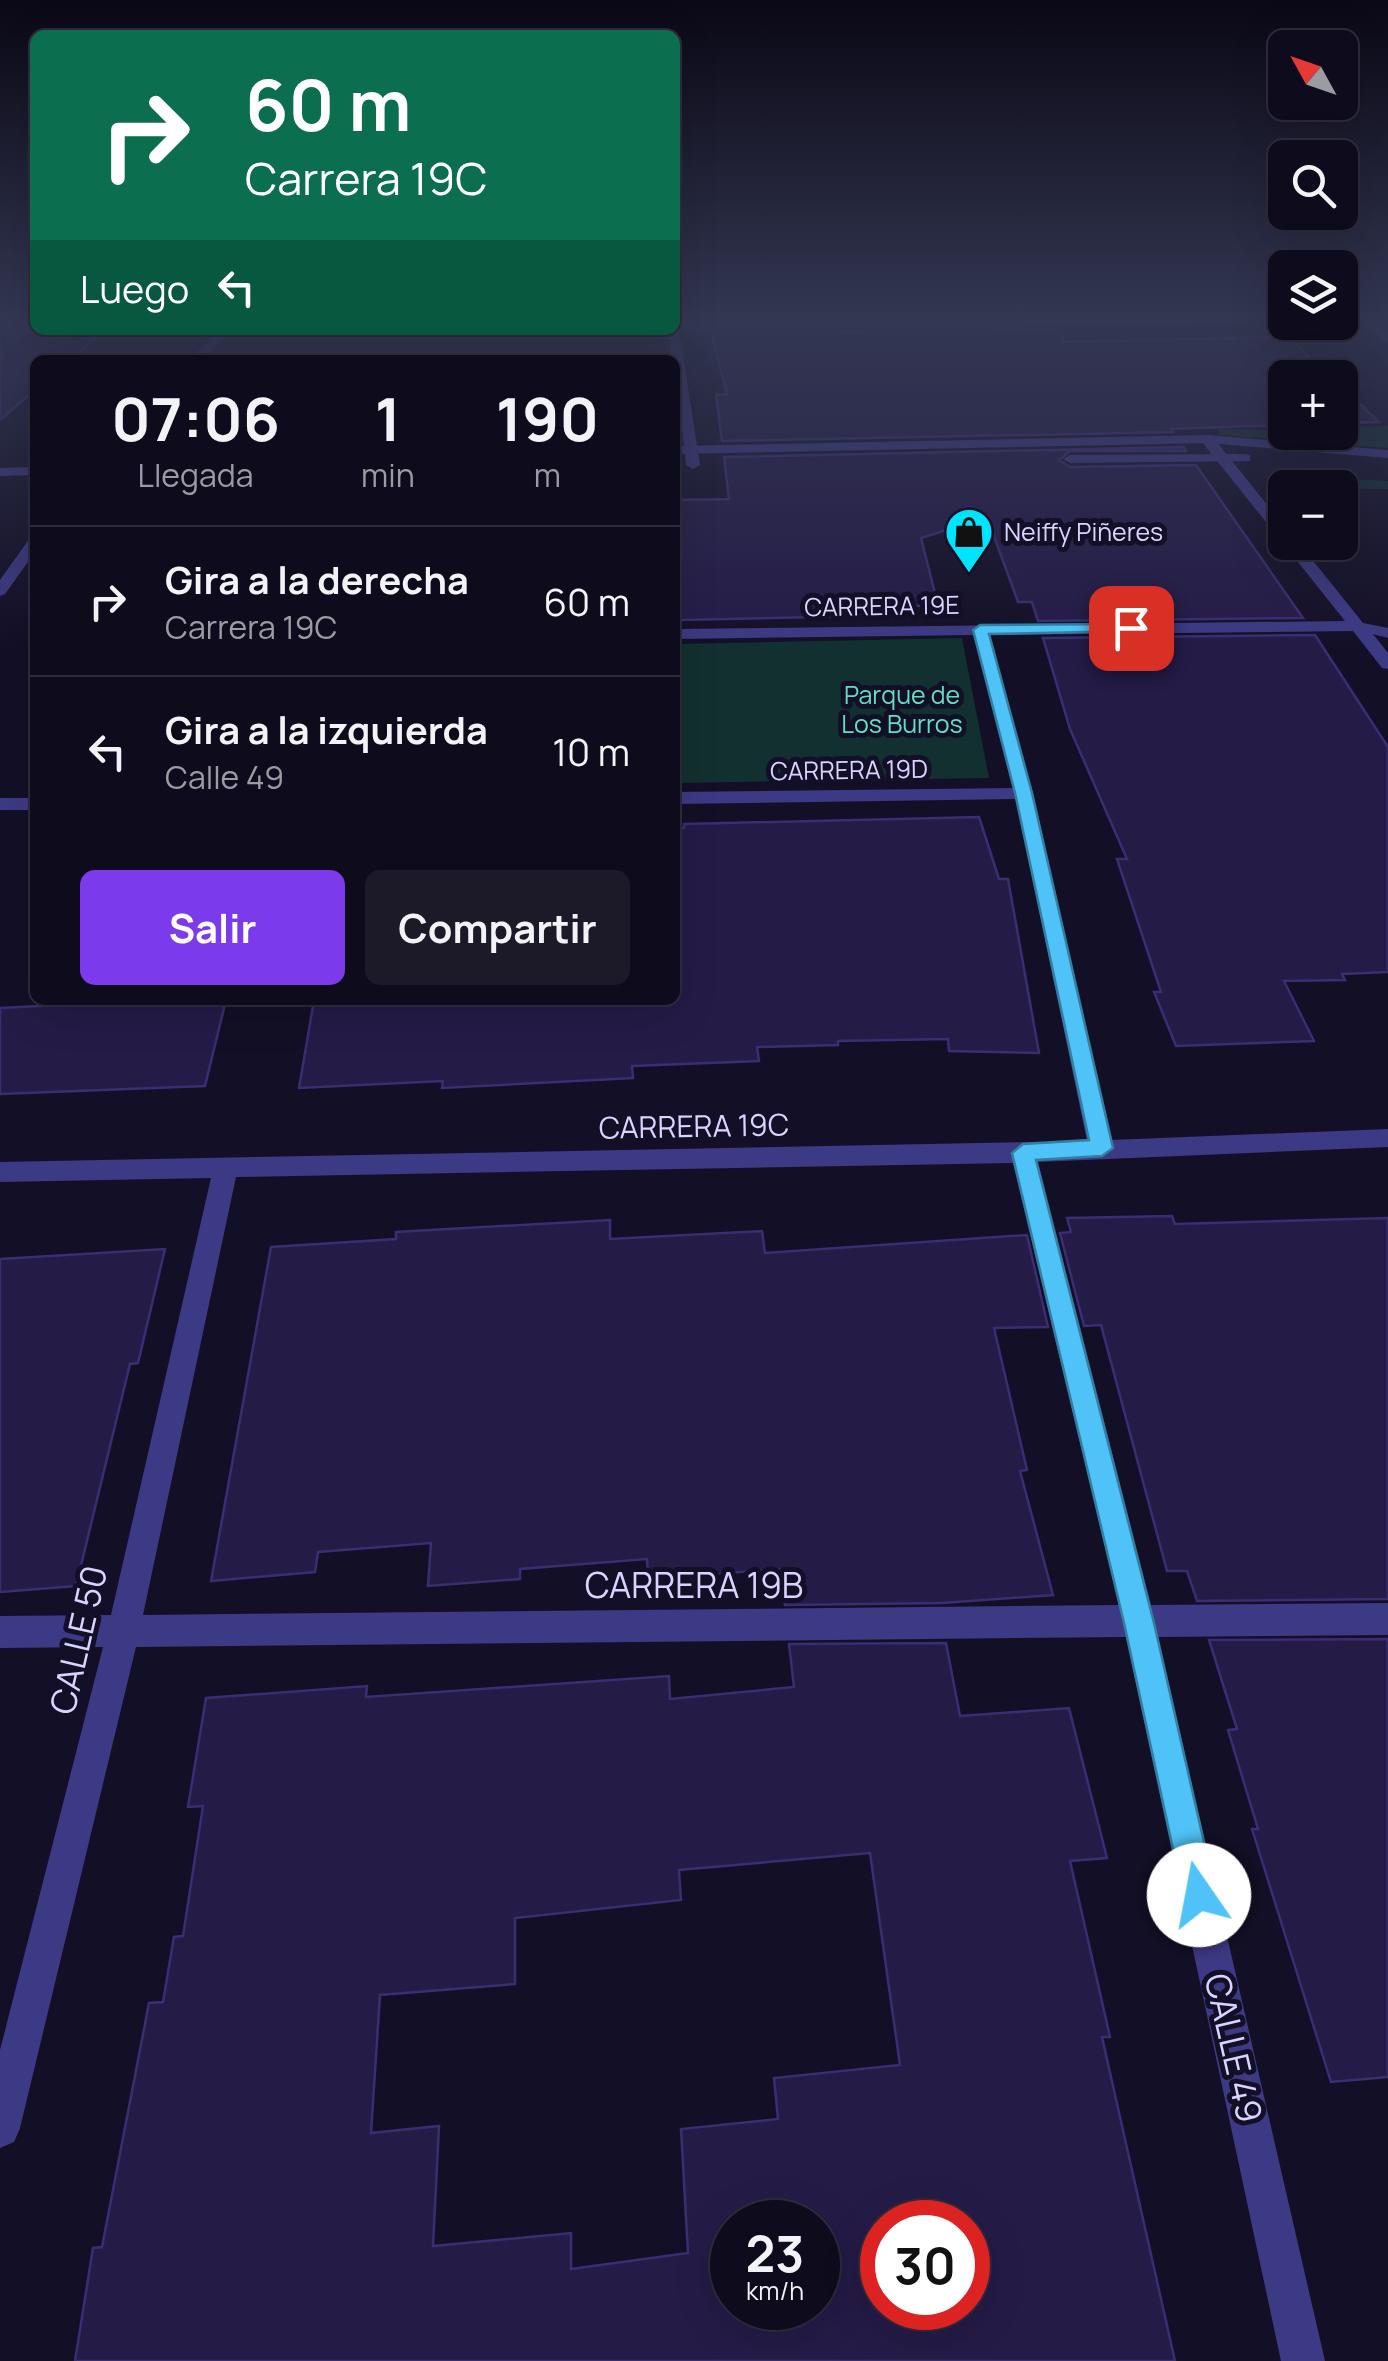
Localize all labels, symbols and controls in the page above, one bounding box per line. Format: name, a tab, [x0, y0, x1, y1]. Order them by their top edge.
north arrow	[1268, 30, 1358, 120]
map controls	[1268, 30, 1358, 560]
text: 60 m	[245, 56, 412, 152]
icon: right	[80, 70, 210, 200]
button: search	[1268, 140, 1358, 230]
text: Carrera 19C	[245, 147, 487, 209]
button: layers	[1268, 250, 1358, 340]
icon: left	[209, 260, 264, 315]
text: Luego	[80, 262, 189, 314]
button: +	[1268, 360, 1358, 450]
text: 07:06	[111, 377, 280, 459]
text: 1	[375, 377, 401, 459]
text: 190	[496, 377, 599, 459]
text: Llegada	[138, 453, 254, 497]
text: min	[361, 453, 415, 497]
text: m	[534, 453, 561, 497]
button: −	[1268, 470, 1358, 560]
shop icon: Neiffy Piñeres	[943, 506, 995, 574]
place label: Neiffy Piñeres	[1004, 514, 1163, 549]
text: Gira a la derecha	[165, 553, 469, 605]
icon: right	[80, 574, 135, 629]
text: 60 m	[543, 575, 630, 627]
pin	[1089, 586, 1174, 671]
street label: CARRERA 19E	[804, 587, 960, 624]
icon: arrive	[1104, 601, 1159, 656]
text: Carrera 19C	[165, 605, 337, 649]
park label: Parque de Los Burros	[841, 677, 963, 741]
text: Gira a la izquierda	[165, 703, 488, 755]
icon: left	[80, 724, 135, 779]
text: 10 m	[552, 725, 630, 777]
street label: CARRERA 19D	[770, 751, 928, 788]
text: Calle 49	[165, 755, 284, 799]
button: Salir	[80, 870, 345, 985]
button: Compartir	[365, 870, 630, 985]
street label: CARRERA 19C	[598, 1103, 790, 1148]
street label: CALLE 50	[38, 1561, 118, 1719]
street label: CARRERA 19B	[585, 1561, 803, 1609]
position arrow	[1147, 1843, 1251, 1947]
street label: CALLE 49	[1194, 1969, 1274, 2127]
speed limit sign: 30	[860, 2200, 990, 2330]
text: 23	[746, 2219, 804, 2287]
text: km/h	[746, 2273, 804, 2308]

